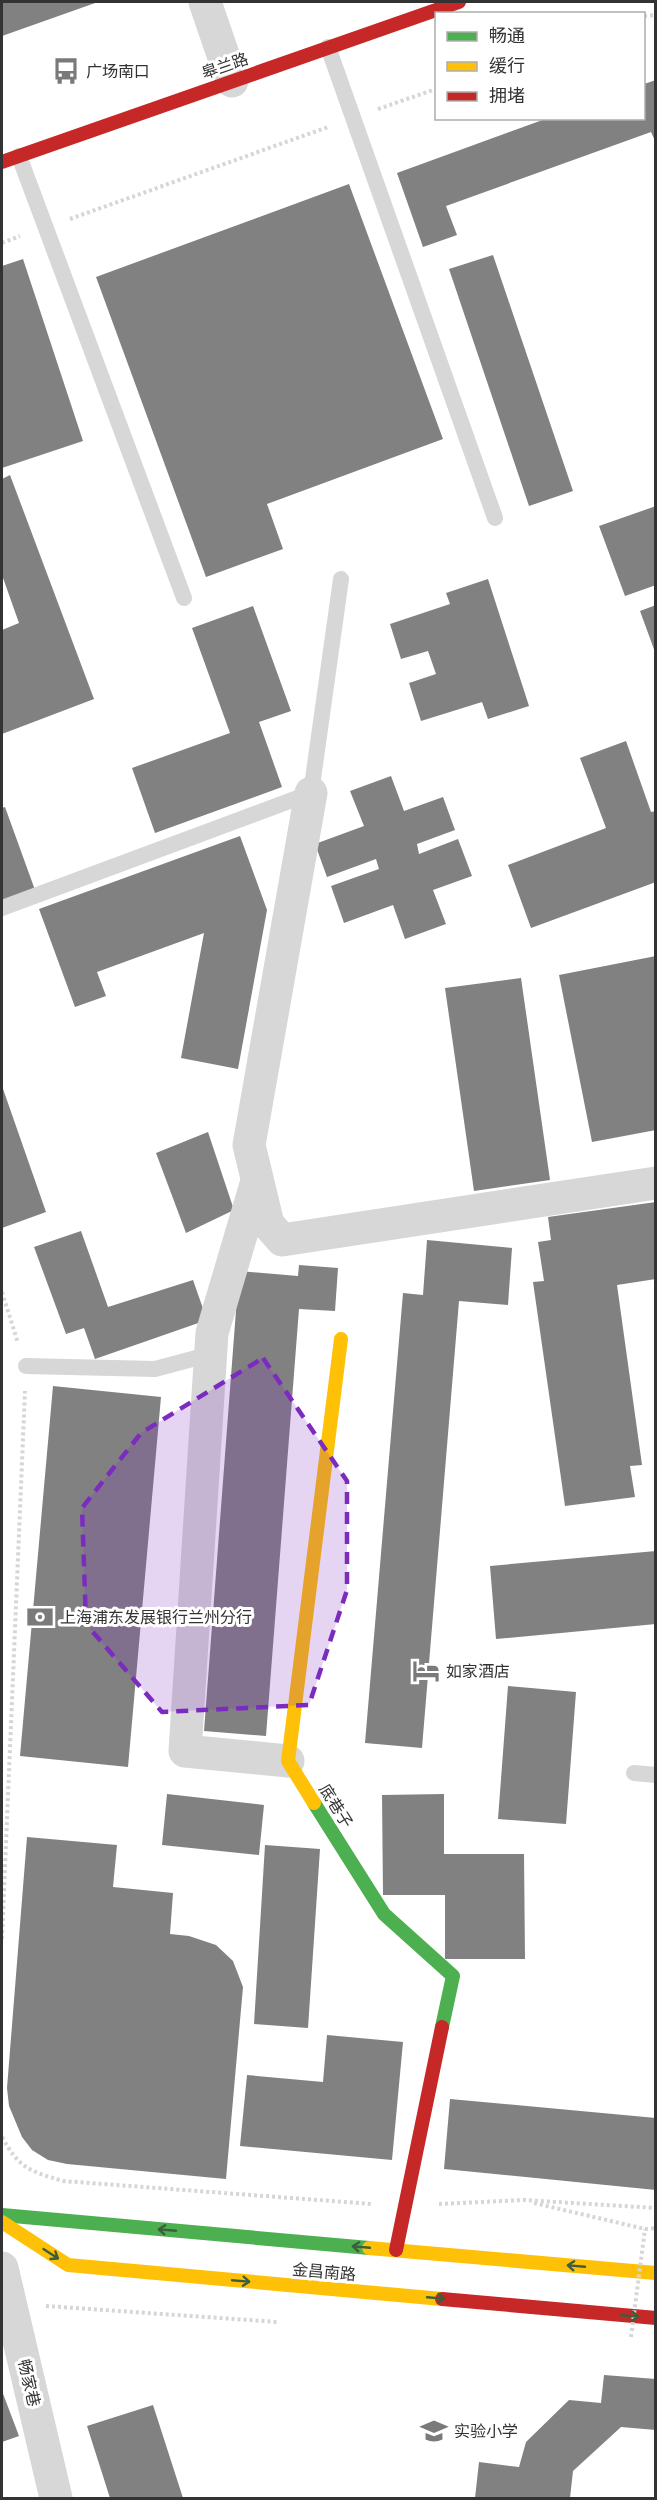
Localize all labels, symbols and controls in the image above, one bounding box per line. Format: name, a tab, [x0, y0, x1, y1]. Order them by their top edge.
legend	[435, 12, 645, 120]
text: 畅通	[489, 25, 525, 47]
street label: 皋兰路	[199, 49, 251, 83]
text: 缓行	[489, 55, 525, 77]
bus stop icon: 广场南口	[51, 56, 81, 86]
place label: 广场南口	[86, 62, 150, 81]
text: 拥堵	[489, 85, 525, 107]
bank icon: 上海浦东发展银行兰州分行	[25, 1602, 55, 1632]
place label: 上海浦东发展银行兰州分行	[60, 1608, 252, 1627]
hotel icon: 如家酒店	[411, 1656, 441, 1686]
place label: 如家酒店	[446, 1662, 510, 1681]
street label: 底巷子	[315, 1781, 357, 1831]
one-way arrow	[157, 2224, 177, 2235]
one-way arrow	[352, 2241, 372, 2252]
one-way arrow	[42, 2248, 58, 2260]
street label: 金昌南路	[291, 2260, 357, 2284]
one-way arrow	[567, 2260, 587, 2271]
one-way arrow	[231, 2276, 251, 2287]
one-way arrow	[425, 2293, 445, 2304]
one-way arrow	[619, 2311, 639, 2322]
street label: 畅家巷	[14, 2357, 44, 2409]
school or university icon: 实验小学	[419, 2416, 449, 2446]
place label: 实验小学	[454, 2422, 518, 2441]

